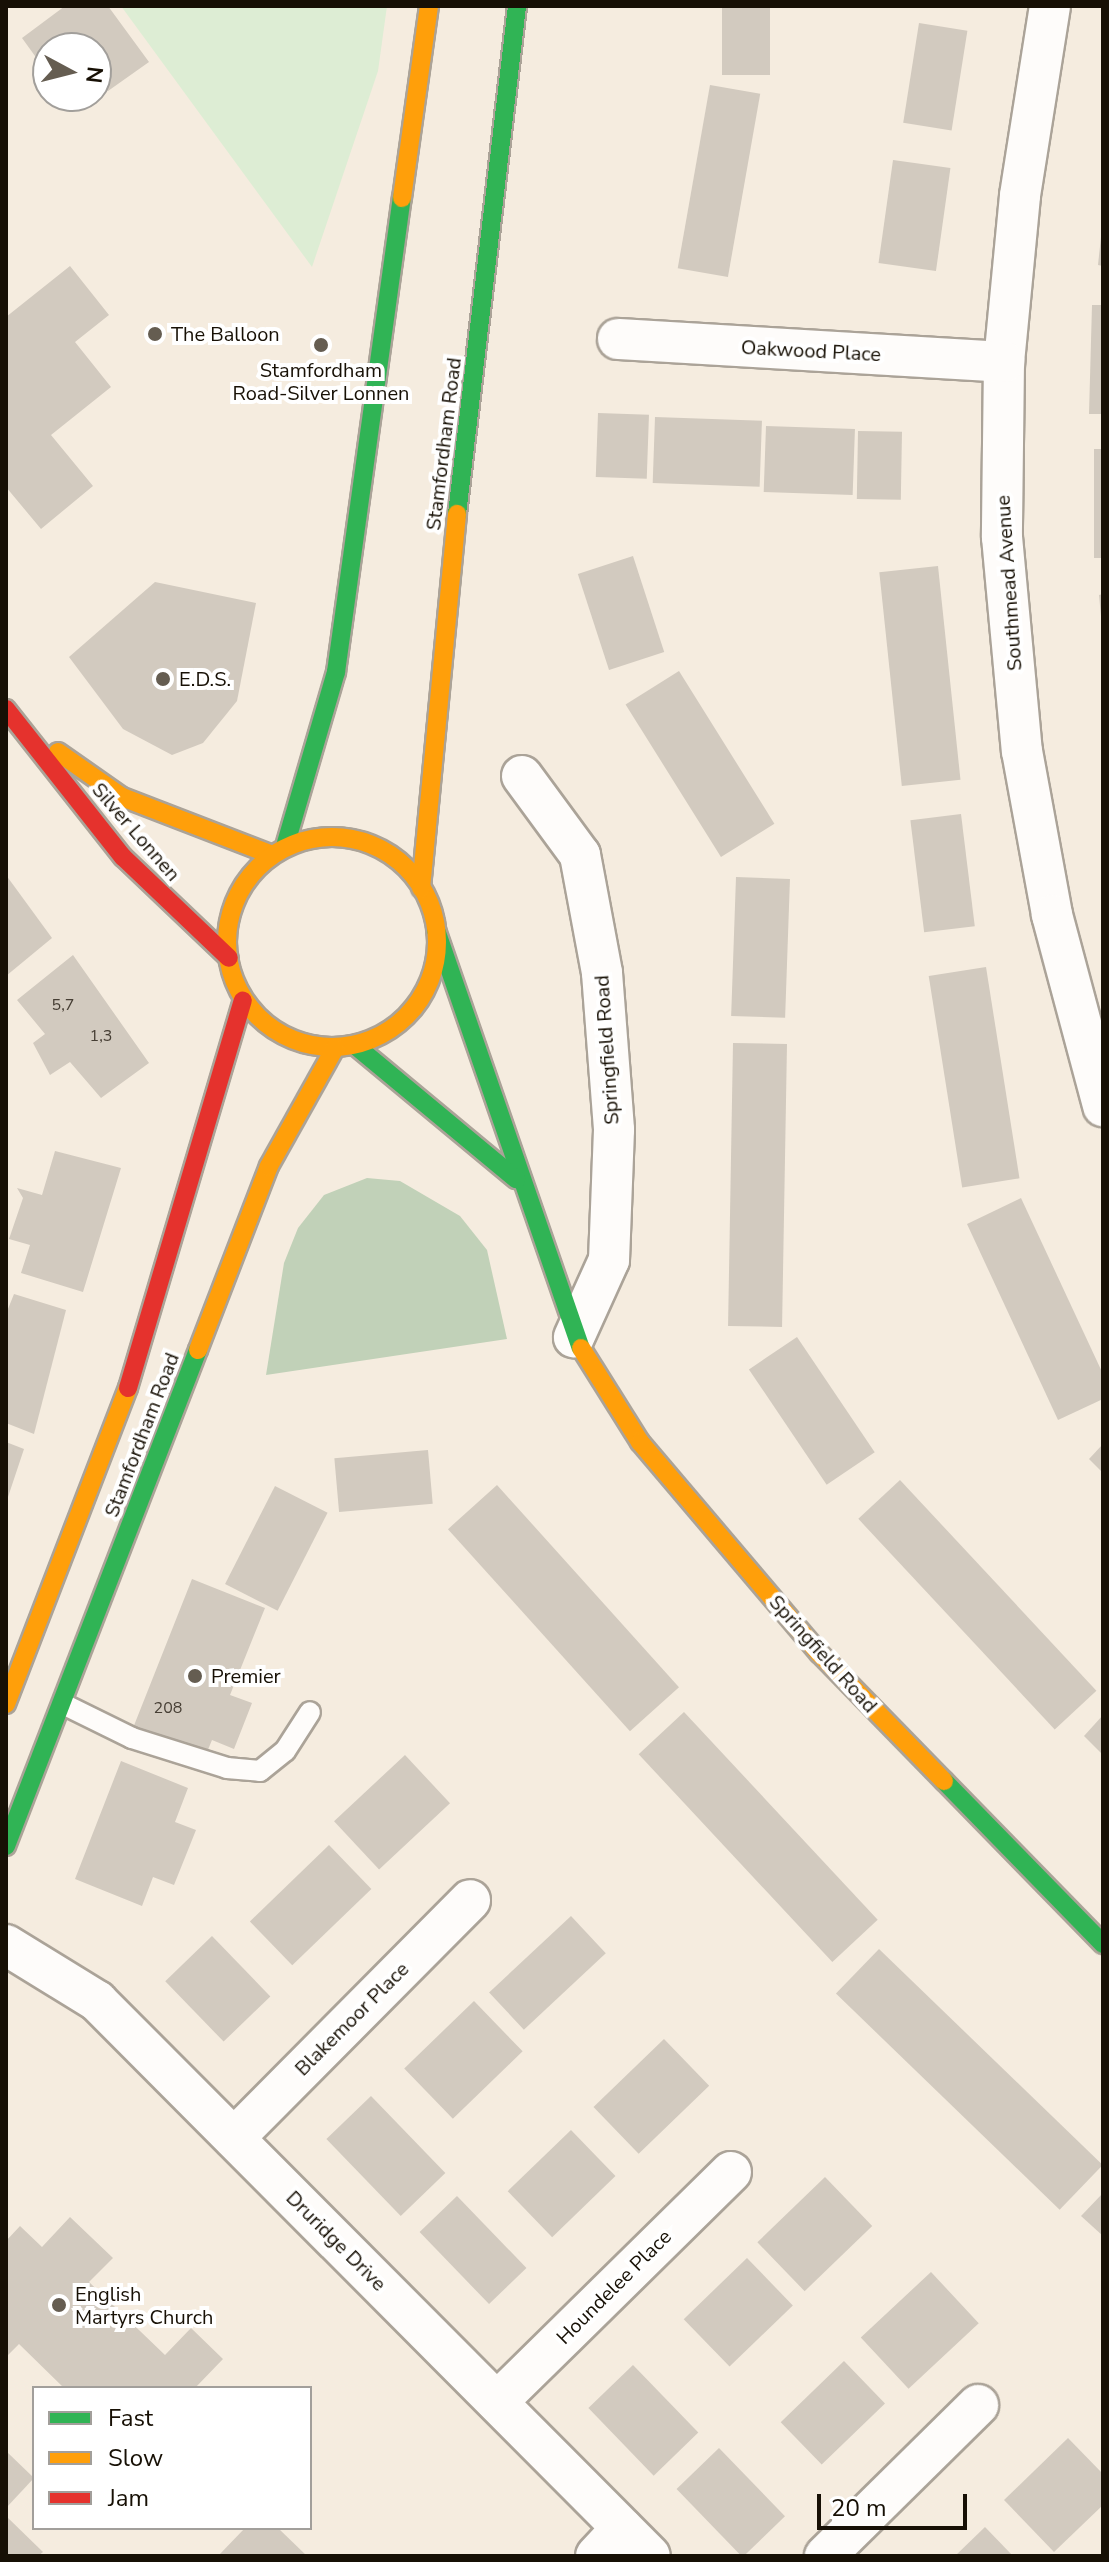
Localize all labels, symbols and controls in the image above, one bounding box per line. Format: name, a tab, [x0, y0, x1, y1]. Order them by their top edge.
north arrow	[32, 32, 112, 112]
text: N	[78, 65, 110, 85]
place label: The Balloon	[171, 322, 280, 346]
marker: The Balloon	[146, 325, 164, 343]
street label: Oakwood Place	[740, 335, 882, 367]
marker: Stamfordham Road-Silver Lonnen	[312, 336, 330, 354]
street label: Stamfordham Road	[421, 356, 467, 532]
place label: Stamfordham Road-Silver Lonnen	[233, 358, 409, 405]
street label: Southmead Avenue	[991, 494, 1027, 672]
place label: E.D.S.	[179, 667, 231, 691]
marker: E.D.S.	[154, 670, 172, 688]
street label: Silver Lonnen	[87, 778, 185, 886]
street label: Springfield Road	[590, 974, 624, 1126]
house number: 5,7	[52, 995, 74, 1015]
house number: 1,3	[90, 1026, 112, 1046]
street label: Stamfordham Road	[100, 1350, 184, 1520]
street label: Springfield Road	[764, 1590, 882, 1718]
place label: Premier	[211, 1664, 281, 1688]
marker: Premier	[186, 1667, 204, 1685]
house number: 208	[154, 1698, 182, 1718]
street label: Blakemoor Place	[290, 1957, 414, 2081]
street label: Druridge Drive	[281, 2186, 391, 2296]
street label: Houndelee Place	[552, 2225, 676, 2349]
place label: English Martyrs Church	[75, 2282, 213, 2329]
marker: English Martyrs Church	[50, 2296, 68, 2314]
legend	[32, 2386, 312, 2530]
text: Fast	[108, 2402, 153, 2434]
text: Slow	[108, 2442, 163, 2474]
scale bar	[821, 2478, 971, 2528]
text: Jam	[108, 2482, 149, 2514]
text: 20 m	[831, 2492, 887, 2524]

